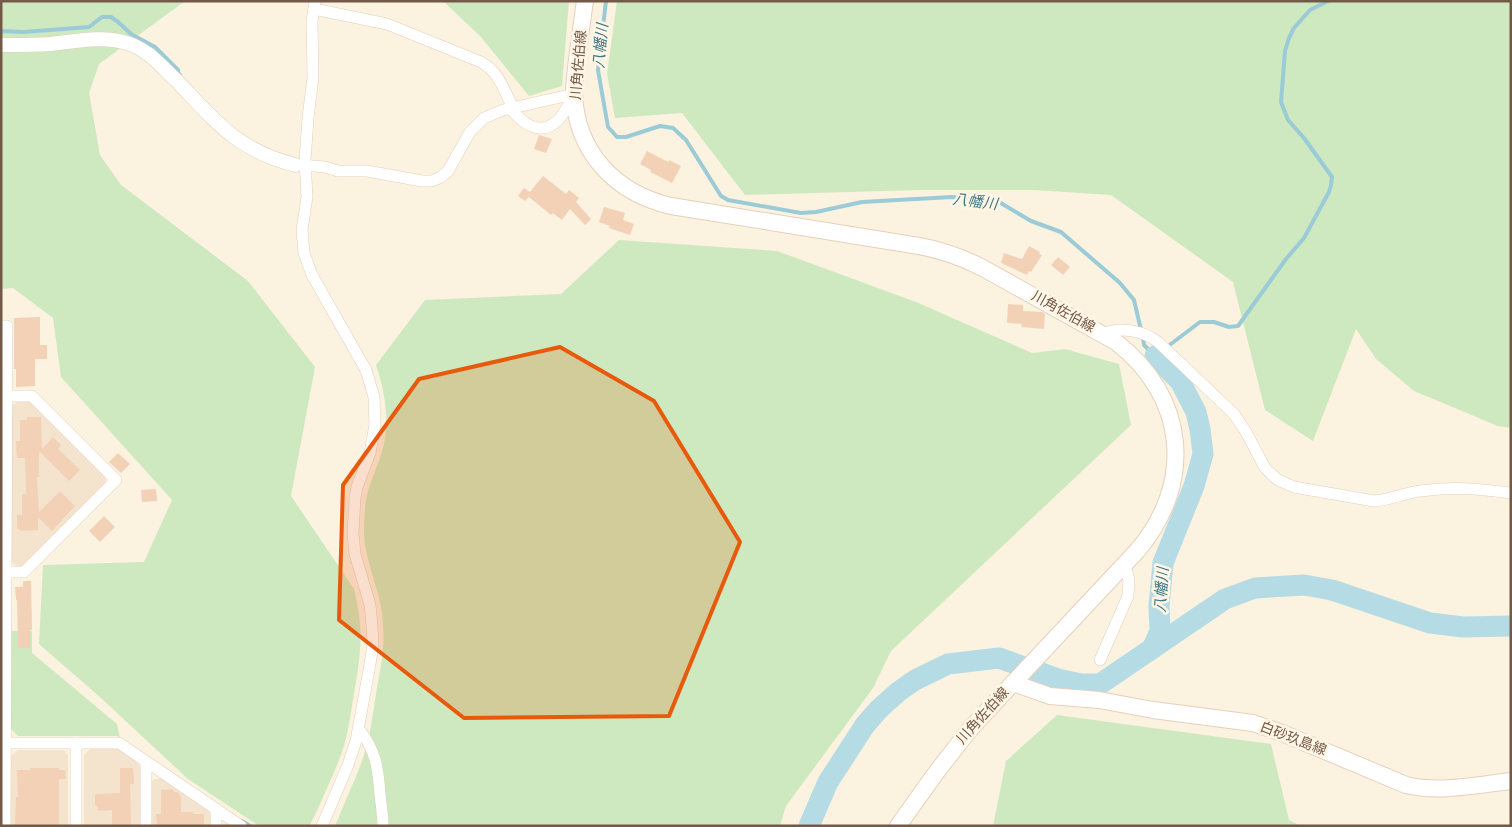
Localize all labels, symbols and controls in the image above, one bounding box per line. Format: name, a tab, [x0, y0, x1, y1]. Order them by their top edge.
water label: 八幡川	[591, 21, 611, 69]
street label: 川角佐伯線	[568, 29, 589, 100]
water label: 八幡川	[952, 191, 1000, 212]
street label: 川角佐伯線	[1029, 288, 1097, 335]
water label: 八幡川	[1152, 565, 1171, 613]
street label: 川角佐伯線	[954, 685, 1012, 747]
street label: 白砂玖島線	[1258, 719, 1329, 758]

